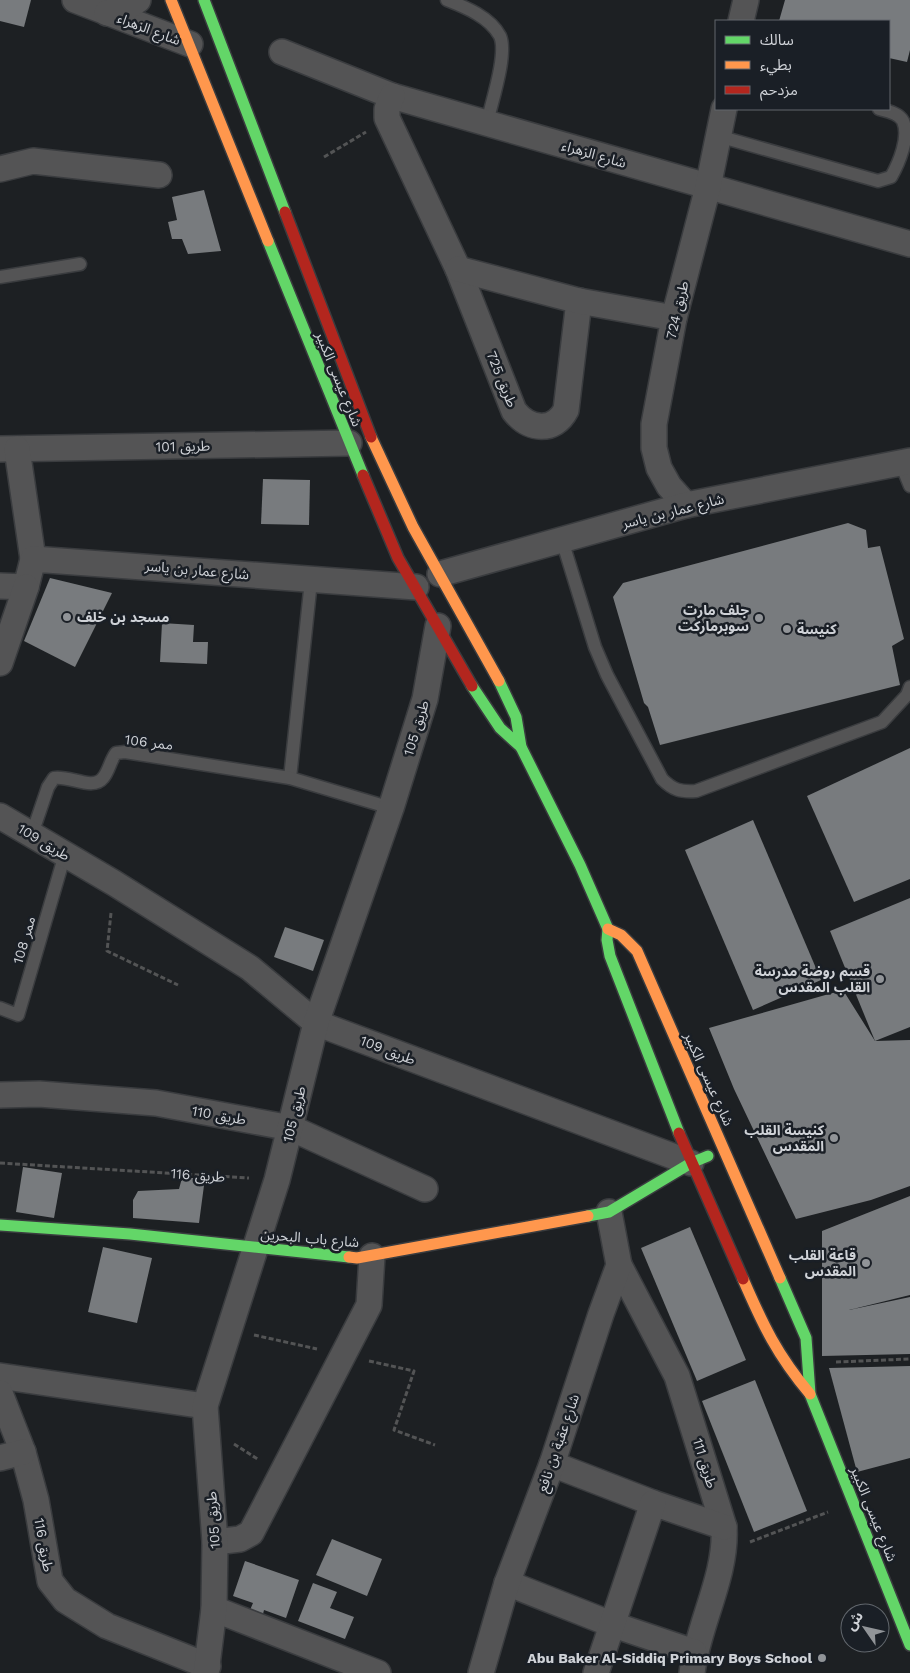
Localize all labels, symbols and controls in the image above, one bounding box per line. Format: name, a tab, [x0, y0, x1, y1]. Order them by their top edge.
street label: شارع الزهراء	[114, 10, 183, 51]
legend	[715, 20, 890, 110]
text: سالك	[760, 31, 794, 49]
text: بطيء	[760, 56, 792, 76]
text: مزدحم	[760, 81, 798, 101]
street label: شارع الزهراء	[559, 137, 628, 174]
street label: طريق 724	[663, 279, 693, 341]
street label: شارع عيسى الكبير	[310, 328, 365, 430]
street label: طريق 725	[482, 349, 520, 410]
street label: طريق 101	[156, 438, 210, 456]
street label: شارع عمار بن ياسر	[619, 491, 726, 535]
street label: شارع عمار بن ياسر	[143, 557, 250, 586]
place label: جلف مارت سوبرماركت	[678, 602, 749, 635]
place label: مسجد بن خلف	[77, 609, 170, 625]
marker: مسجد بن خلف	[61, 611, 73, 623]
marker: جلف مارت سوبرماركت	[753, 612, 765, 624]
place label: كنيسة	[797, 621, 837, 637]
marker: كنيسة	[781, 623, 793, 635]
street label: طريق 105	[400, 698, 434, 758]
street label: ممر 106	[124, 731, 174, 754]
street label: طريق 109	[14, 820, 73, 865]
street label: ممر 108	[10, 914, 39, 966]
place label: قسم روضة مدرسة القلب المقدس	[755, 963, 870, 995]
marker: قسم روضة مدرسة القلب المقدس	[874, 973, 886, 985]
street label: شارع عيسى الكبير	[678, 1029, 737, 1130]
street label: طريق 109	[357, 1032, 418, 1070]
street label: طريق 105	[279, 1084, 311, 1144]
street label: طريق 110	[190, 1102, 247, 1130]
place label: كنيسة القلب المقدس	[744, 1122, 825, 1154]
marker: كنيسة القلب المقدس	[828, 1132, 840, 1144]
street label: طريق 116	[170, 1165, 226, 1187]
street label: شارع باب البحرين	[260, 1226, 360, 1253]
place label: قاعة القلب المقدس	[789, 1247, 856, 1279]
marker: قاعة القلب المقدس	[860, 1257, 872, 1269]
street label: شارع عقبة بن نافع	[534, 1392, 585, 1495]
street label: طريق 111	[688, 1436, 720, 1490]
street label: شارع عيسى الكبير	[845, 1463, 900, 1565]
street label: طريق 105	[203, 1491, 225, 1549]
street label: طريق 116	[29, 1517, 57, 1573]
north arrow	[840, 1603, 890, 1653]
text: ش	[842, 1608, 866, 1633]
place label: Abu Baker Al-Siddiq Primary Boys School	[527, 1650, 812, 1666]
marker: Abu Baker Al-Siddiq Primary Boys School	[816, 1652, 828, 1664]

